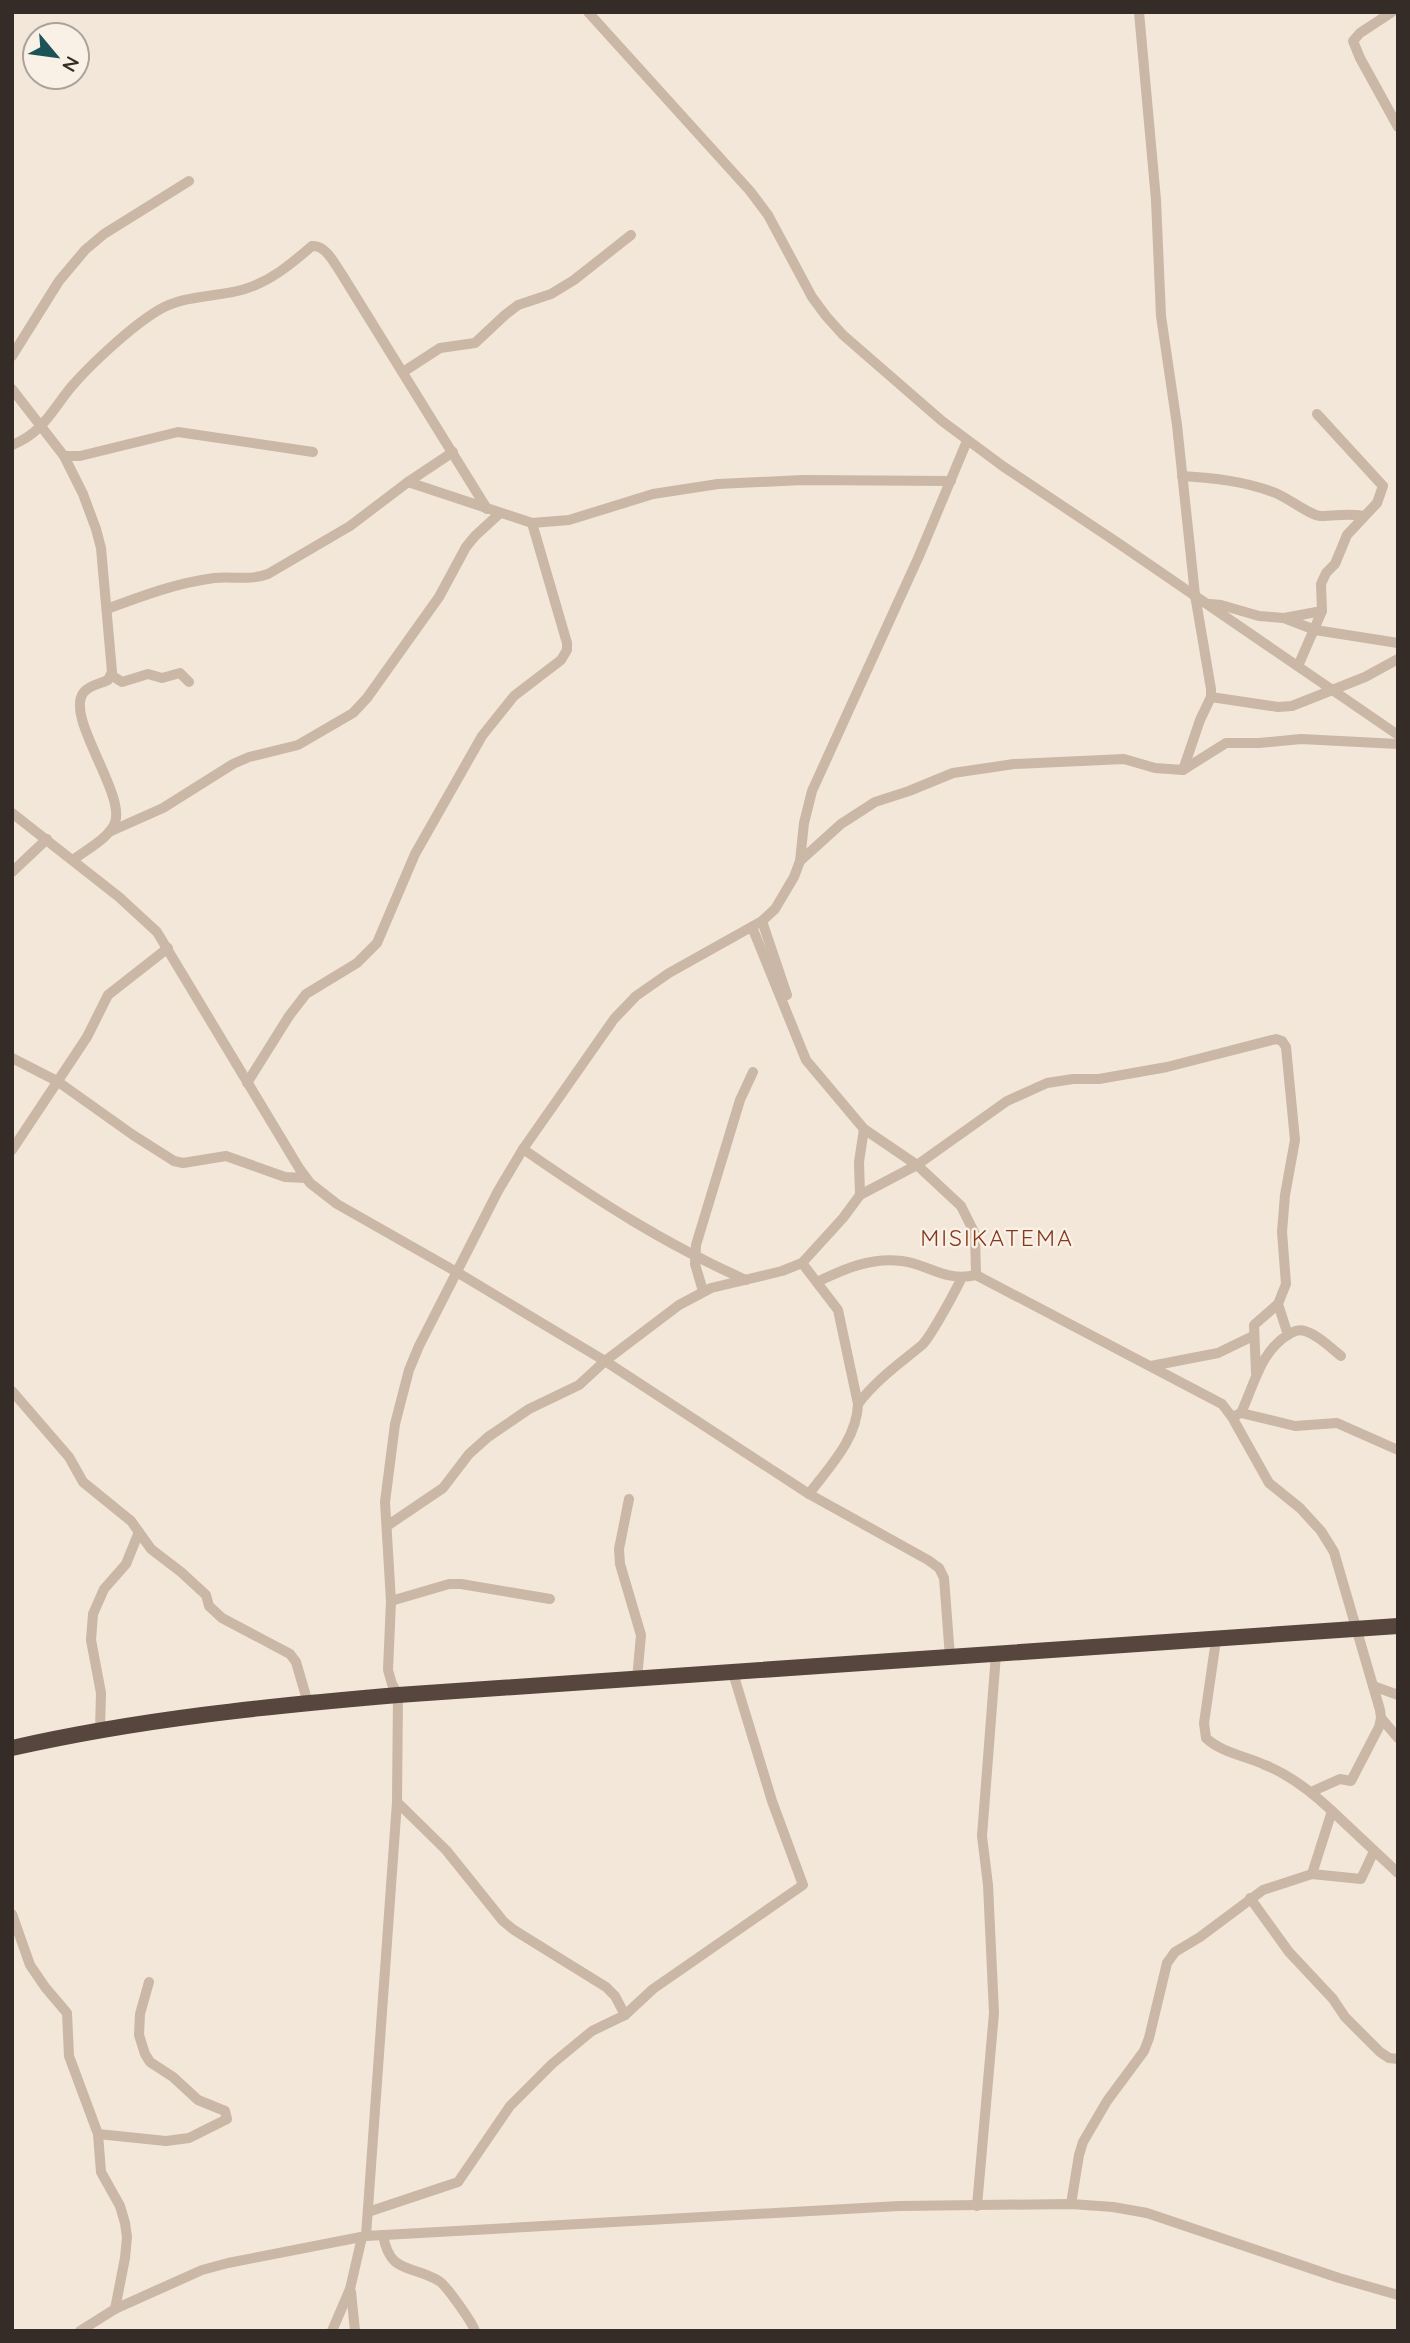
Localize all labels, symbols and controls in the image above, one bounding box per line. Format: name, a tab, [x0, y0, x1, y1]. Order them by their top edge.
north arrow	[21, 21, 91, 91]
text: N	[57, 52, 85, 76]
district label: MISIKATEMA	[920, 1223, 1074, 1252]

